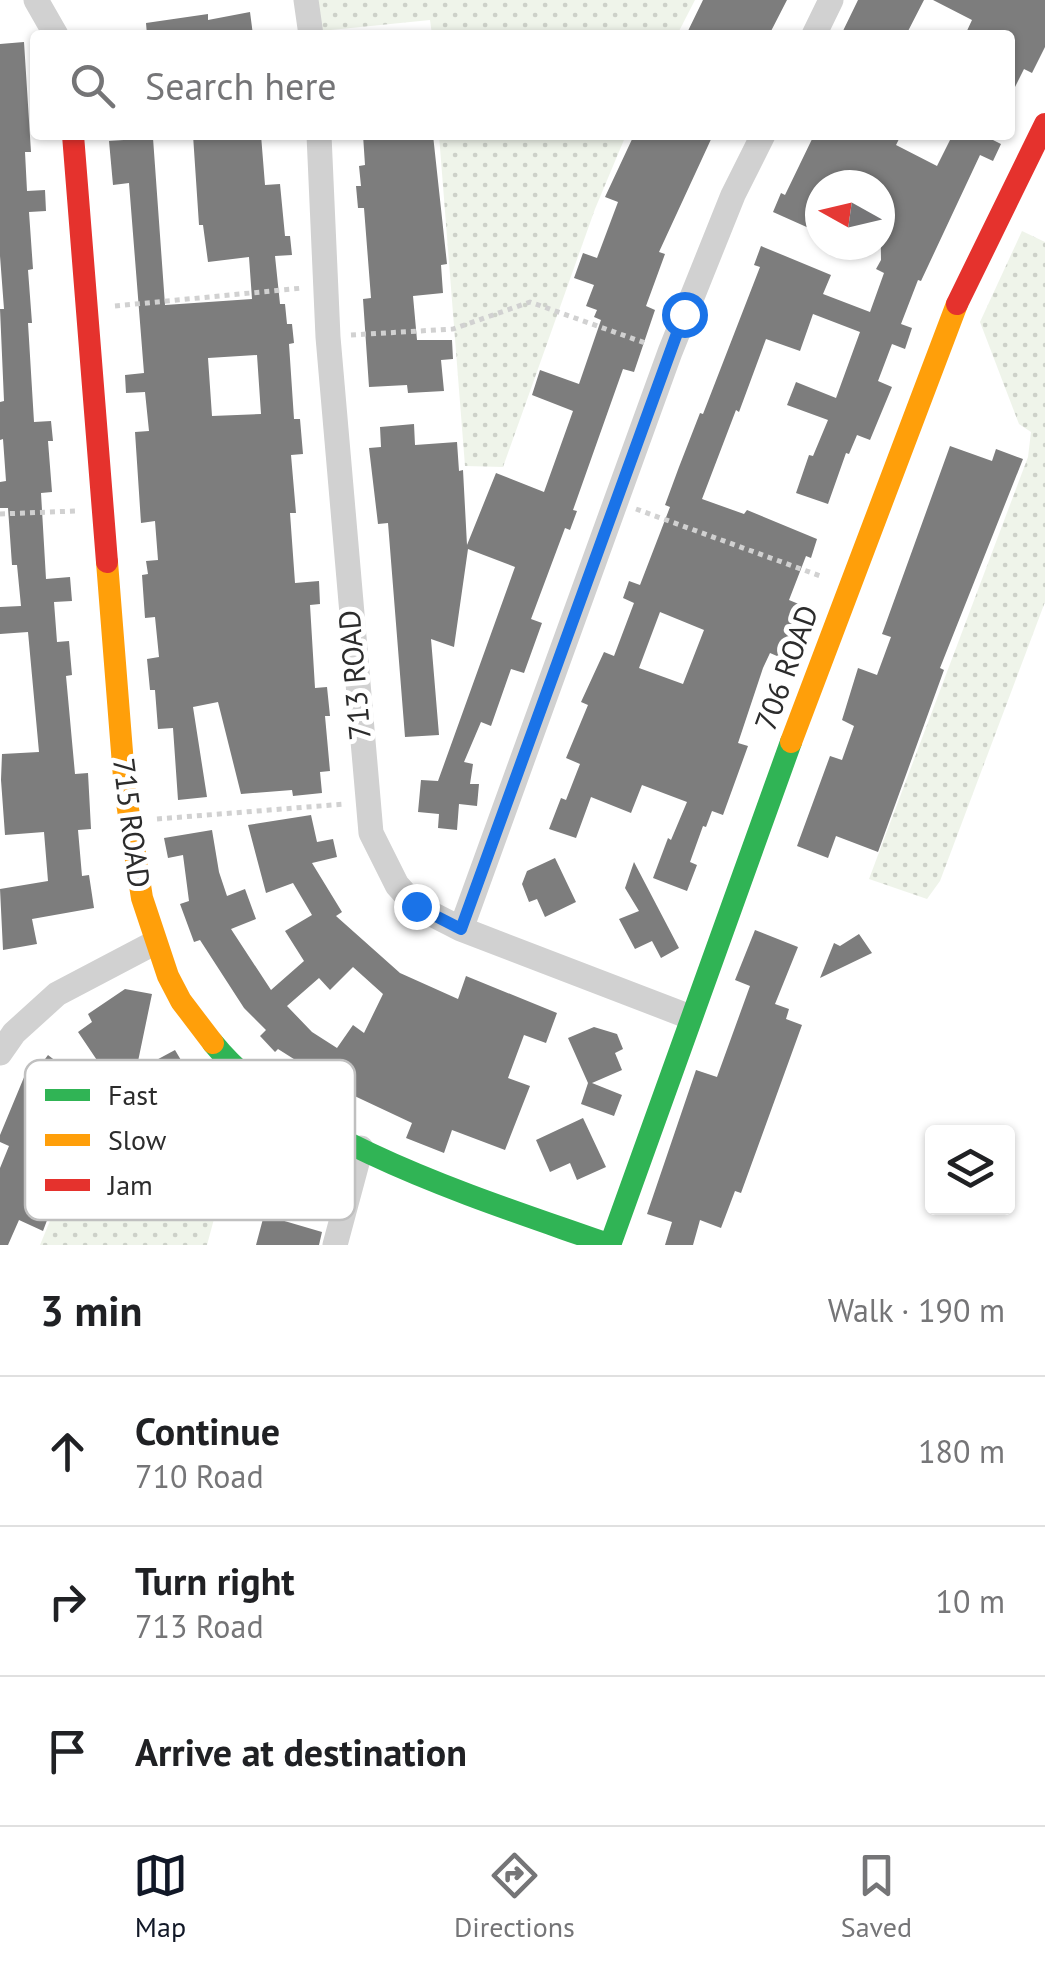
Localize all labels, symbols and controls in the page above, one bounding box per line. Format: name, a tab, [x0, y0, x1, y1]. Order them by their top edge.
search box	[30, 30, 1015, 140]
icon: search	[65, 58, 120, 113]
text: Search here	[145, 61, 337, 110]
north arrow	[805, 170, 895, 260]
route start	[662, 292, 708, 338]
street label: 706 ROAD	[745, 599, 826, 735]
street label: 713 ROAD	[328, 608, 379, 742]
street label: 715 ROAD	[105, 756, 160, 890]
route end	[394, 884, 440, 930]
legend	[25, 1060, 355, 1220]
text: Fast	[108, 1076, 158, 1113]
text: Slow	[108, 1121, 167, 1158]
map controls	[925, 1125, 1015, 1215]
button: layers	[925, 1125, 1015, 1215]
text: Jam	[107, 1166, 153, 1203]
text: 3 min	[40, 1283, 142, 1338]
text: Walk · 190 m	[828, 1289, 1005, 1331]
text: Continue	[135, 1406, 280, 1455]
icon: ahead	[40, 1424, 95, 1479]
text: 180 m	[918, 1430, 1005, 1472]
text: 710 Road	[135, 1455, 264, 1497]
text: Turn right	[135, 1556, 295, 1605]
icon: right	[40, 1574, 95, 1629]
text: 10 m	[936, 1580, 1005, 1622]
text: 713 Road	[135, 1605, 264, 1647]
icon: arrive	[40, 1724, 95, 1779]
text: Arrive at destination	[135, 1727, 467, 1776]
tab: Map	[133, 1848, 188, 1945]
tab: Directions	[454, 1848, 575, 1945]
tab: Saved	[841, 1848, 912, 1945]

